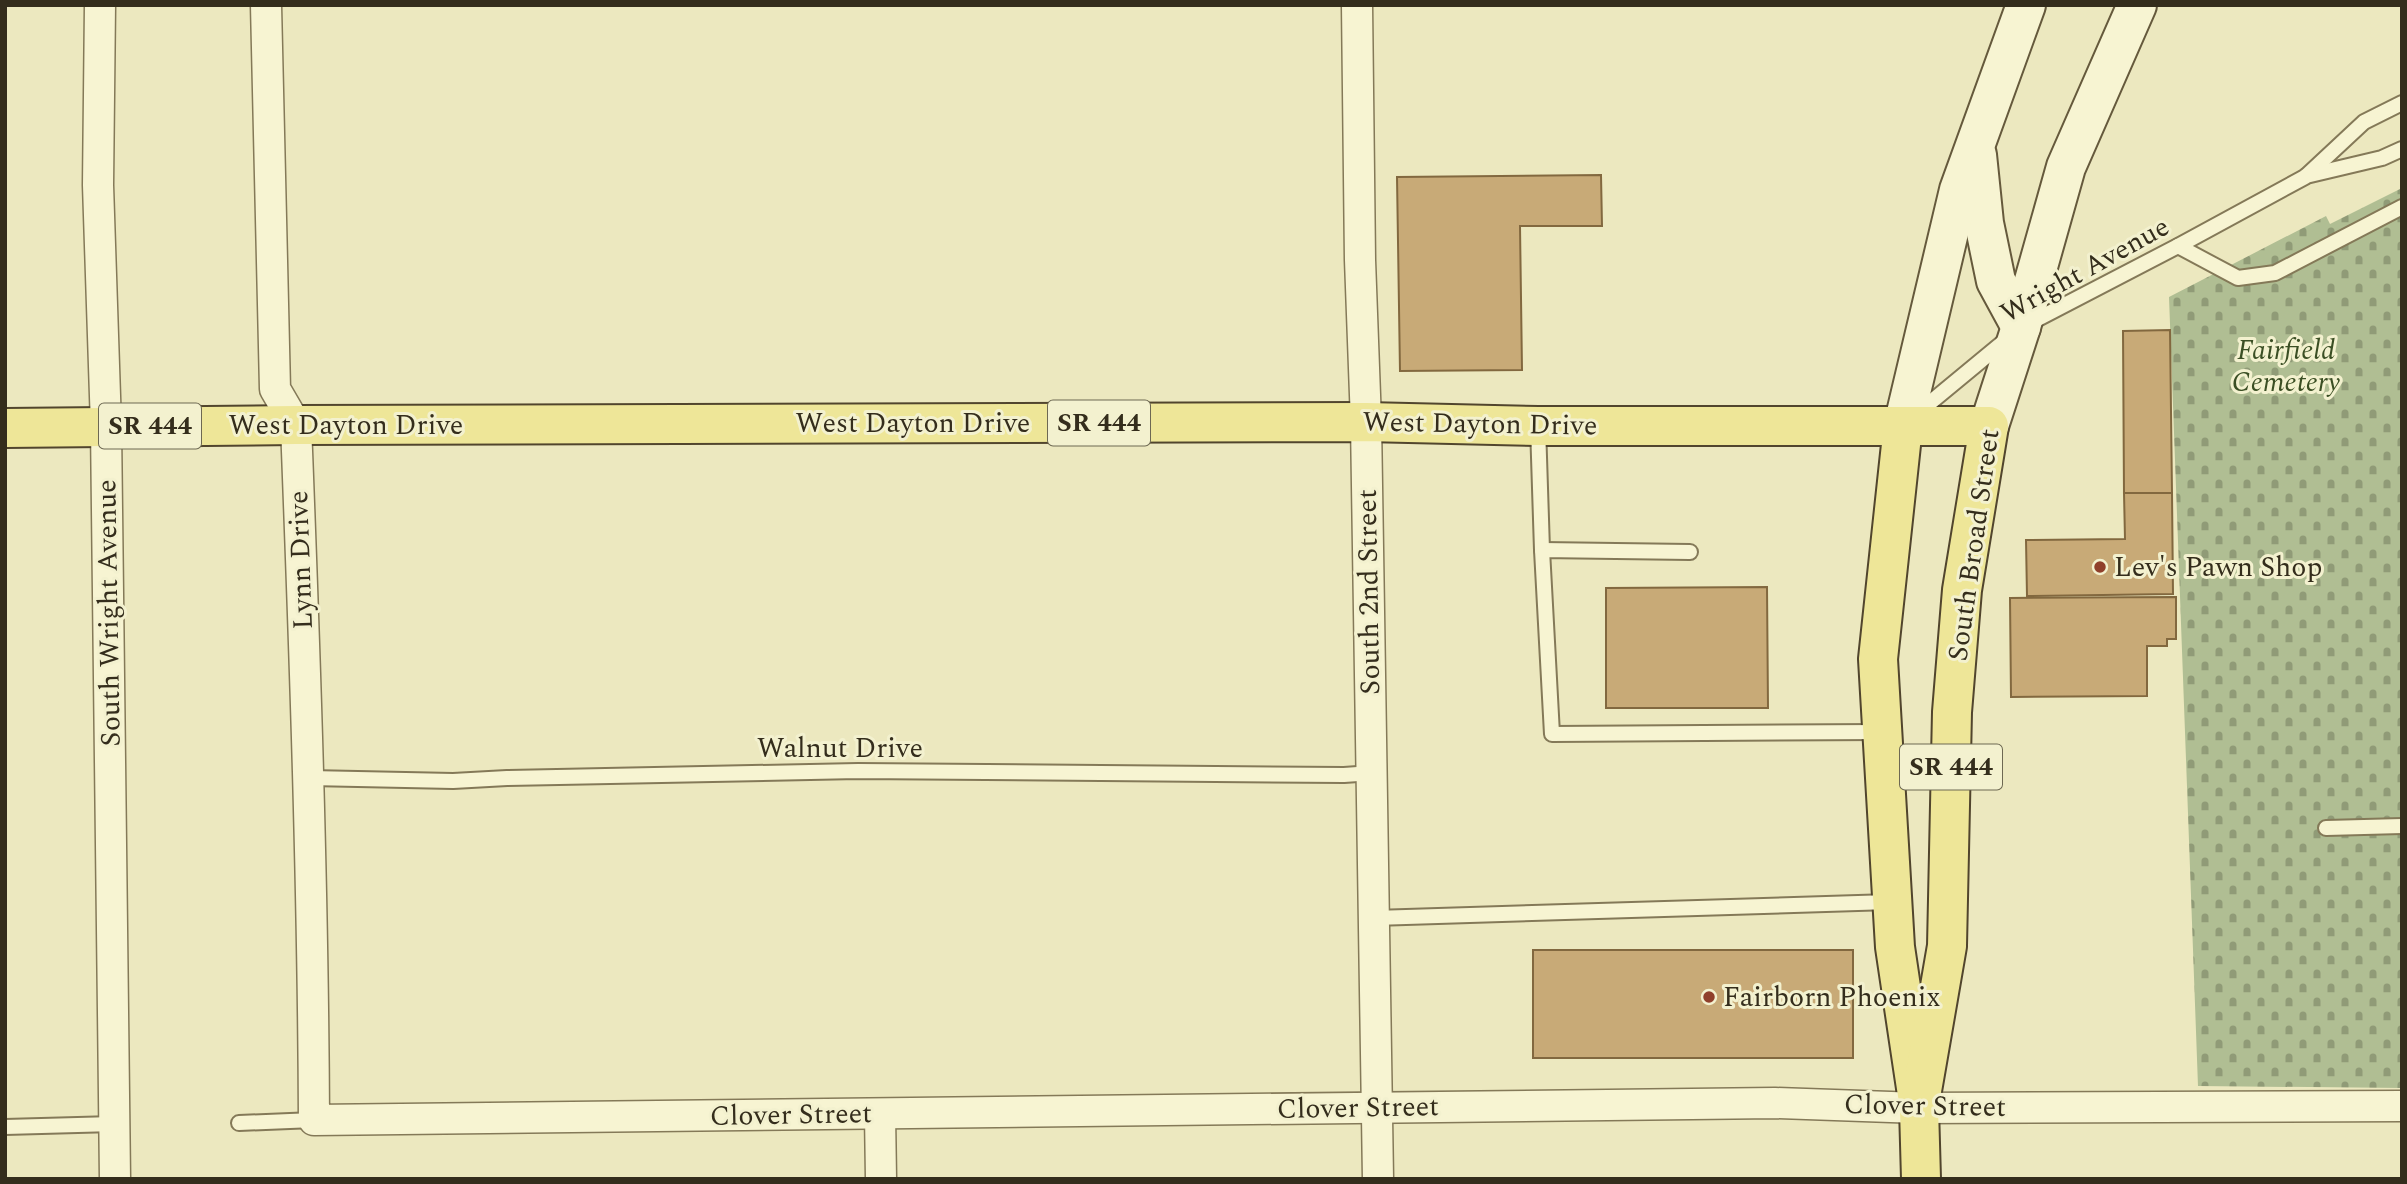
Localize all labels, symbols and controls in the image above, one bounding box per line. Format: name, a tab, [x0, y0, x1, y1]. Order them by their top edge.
street label: Wright Avenue	[1992, 206, 2178, 334]
park label: Fairfield Cemetery	[2232, 329, 2341, 404]
road number: SR 444	[1048, 400, 1150, 446]
street label: West Dayton Drive	[1362, 400, 1598, 448]
street label: West Dayton Drive	[796, 402, 1030, 445]
road number: SR 444	[99, 404, 201, 448]
street label: West Dayton Drive	[229, 404, 463, 447]
street label: South Broad Street	[1936, 426, 2012, 664]
street label: South Wright Avenue	[85, 479, 133, 747]
street label: South 2nd Street	[1346, 489, 1392, 695]
street label: Lynn Drive	[277, 490, 325, 630]
place label: Lev's Pawn Shop	[2114, 546, 2322, 589]
marker: Lev's Pawn Shop	[2092, 559, 2108, 575]
street label: Walnut Drive	[757, 727, 923, 770]
road number: SR 444	[1900, 744, 2002, 790]
place label: Fairborn Phoenix	[1723, 976, 1940, 1019]
marker: Fairborn Phoenix	[1701, 989, 1717, 1005]
street label: Clover Street	[1844, 1083, 2007, 1129]
street label: Clover Street	[1277, 1085, 1440, 1131]
street label: Clover Street	[710, 1092, 873, 1138]

